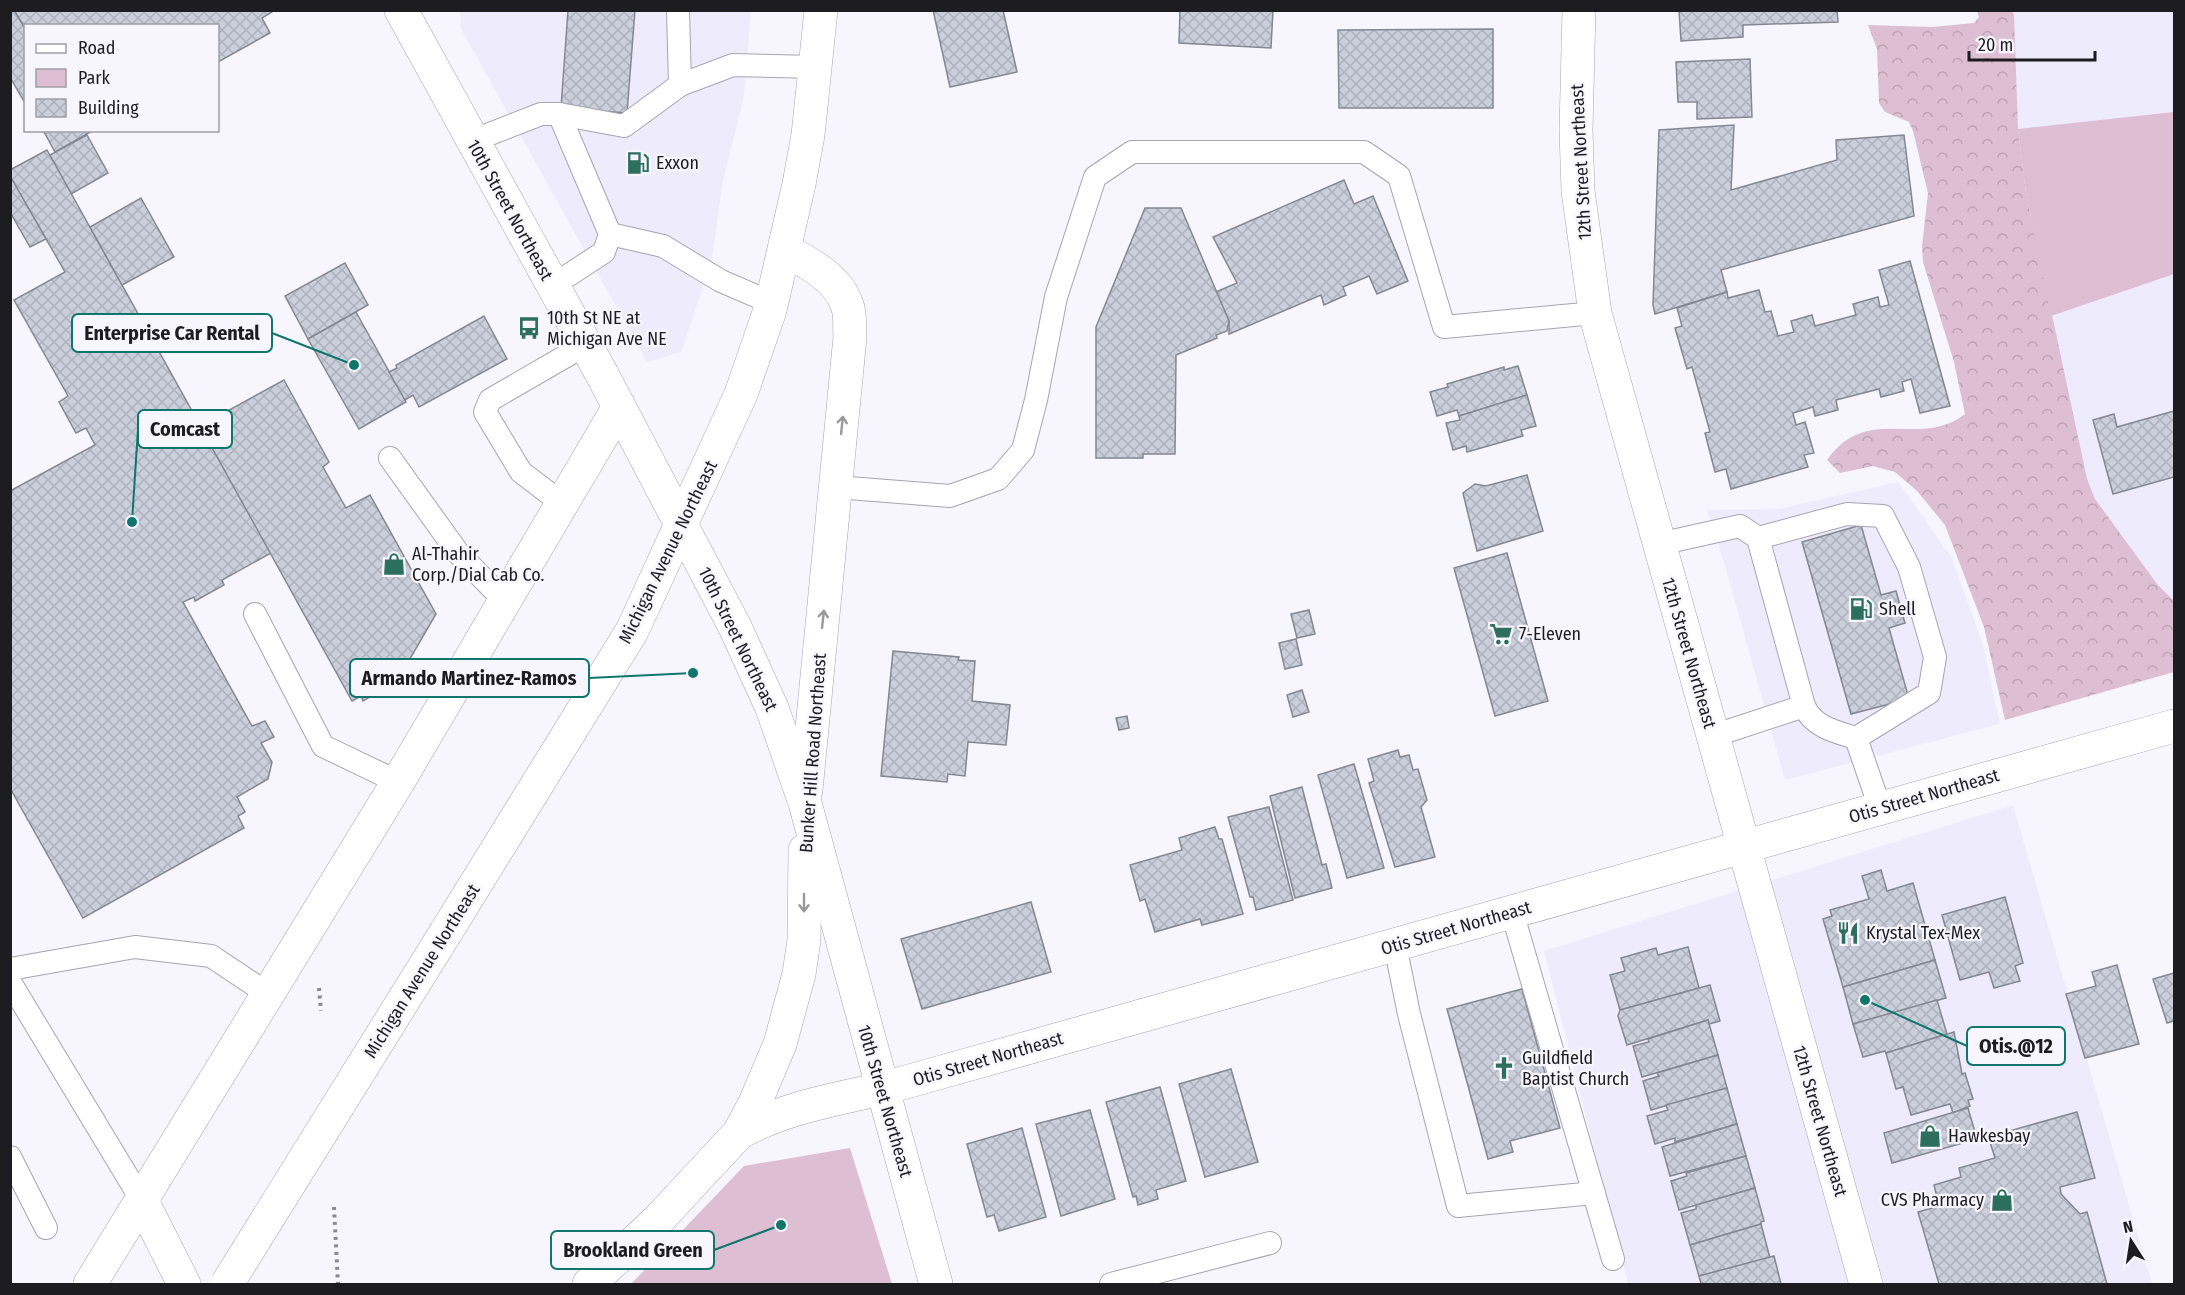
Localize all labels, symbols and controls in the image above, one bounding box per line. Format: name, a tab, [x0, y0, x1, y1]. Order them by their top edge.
legend	[24, 24, 219, 132]
scale bar	[1969, 24, 2095, 62]
text: 20 m	[1978, 34, 2013, 56]
text: Road	[78, 37, 115, 59]
text: Park	[78, 67, 111, 89]
street label: 12th Street Northeast	[1566, 83, 1596, 241]
text: Building	[78, 97, 139, 119]
street label: 10th Street Northeast	[462, 136, 558, 284]
fuel station icon: Exxon	[625, 150, 651, 176]
place label: Exxon	[656, 152, 699, 174]
place label: 10th St NE at Michigan Ave NE	[547, 307, 667, 350]
callout: Enterprise Car Rental	[72, 314, 272, 352]
bus stop icon: 10th St NE at Michigan Ave NE	[516, 315, 542, 341]
text: Enterprise Car Rental	[84, 321, 260, 345]
callout: Comcast	[138, 410, 232, 448]
one-way arrow	[837, 416, 848, 436]
text: Comcast	[150, 417, 221, 441]
street label: Michigan Avenue Northeast	[614, 457, 722, 647]
place label: Al-Thahir Corp./Dial Cab Co.	[412, 543, 544, 586]
shop icon: Al-Thahir Corp./Dial Cab Co.	[381, 551, 407, 577]
street label: 10th Street Northeast	[694, 563, 782, 715]
street label: 12th Street Northeast	[1657, 575, 1721, 731]
fuel station icon: Shell	[1848, 596, 1874, 622]
place label: Shell	[1879, 598, 1916, 620]
one-way arrow	[818, 610, 829, 630]
supermarket icon: 7-Eleven	[1488, 621, 1514, 647]
place label: 7-Eleven	[1519, 623, 1581, 645]
street label: Bunker Hill Road Northeast	[795, 652, 831, 854]
callout: Armando Martinez-Ramos	[350, 659, 589, 697]
text: Armando Martinez-Ramos	[361, 666, 577, 690]
street label: Otis Street Northeast	[1846, 764, 2002, 828]
street label: Michigan Avenue Northeast	[359, 880, 485, 1062]
one-way arrow	[798, 893, 810, 913]
street label: Otis Street Northeast	[1378, 896, 1534, 960]
restaurant icon: Krystal Tex-Mex	[1835, 920, 1861, 946]
place label: Krystal Tex-Mex	[1866, 922, 1980, 944]
street label: 10th Street Northeast	[853, 1022, 917, 1180]
street label: Otis Street Northeast	[910, 1027, 1066, 1091]
callout: Otis.@12	[1967, 1027, 2065, 1065]
text: Otis.@12	[1979, 1034, 2053, 1058]
street label: 12th Street Northeast	[1788, 1043, 1852, 1199]
place label: Guildfield Baptist Church	[1522, 1047, 1629, 1090]
church icon: Guildfield Baptist Church	[1491, 1055, 1517, 1081]
shop icon: Hawkesbay	[1917, 1123, 1943, 1149]
place label: Hawkesbay	[1948, 1125, 2030, 1147]
shop icon: CVS Pharmacy	[1989, 1187, 2015, 1213]
place label: CVS Pharmacy	[1881, 1189, 1984, 1211]
north arrow	[2101, 1211, 2161, 1271]
text: N	[2121, 1217, 2135, 1237]
callout: Brookland Green	[551, 1231, 714, 1269]
text: Brookland Green	[563, 1238, 703, 1262]

